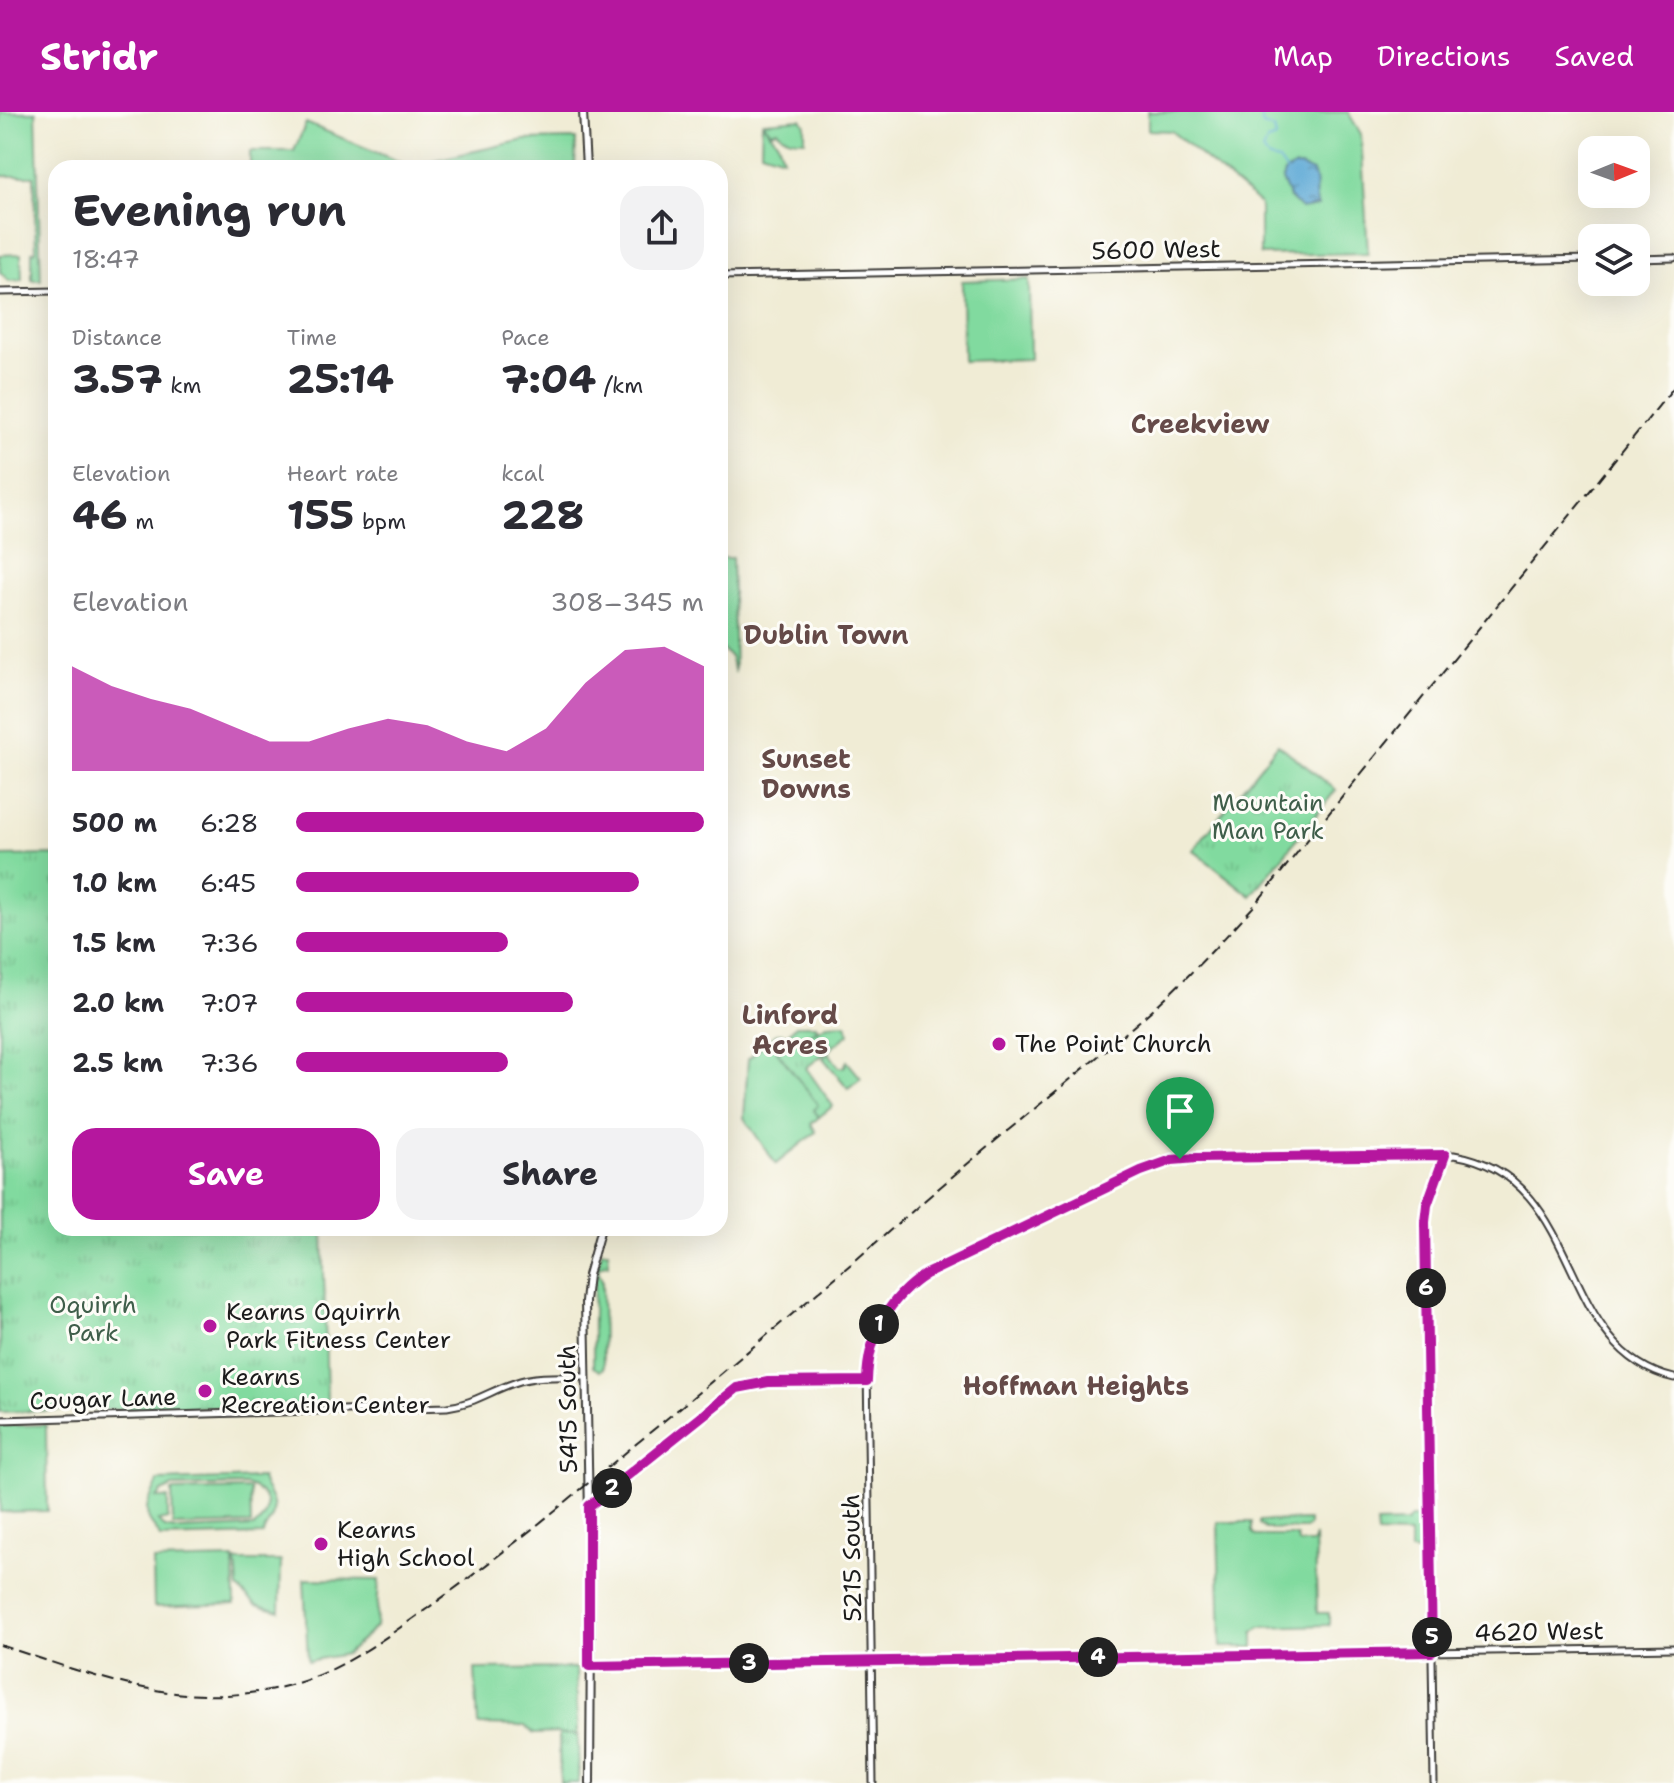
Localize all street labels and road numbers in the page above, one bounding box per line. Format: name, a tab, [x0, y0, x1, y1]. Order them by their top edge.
street label: 5600 West	[1091, 233, 1221, 267]
street label: 5415 South	[551, 1344, 585, 1474]
street label: Cougar Lane	[29, 1380, 177, 1418]
street label: 5215 South	[835, 1494, 869, 1622]
street label: 4620 West	[1474, 1615, 1604, 1649]

